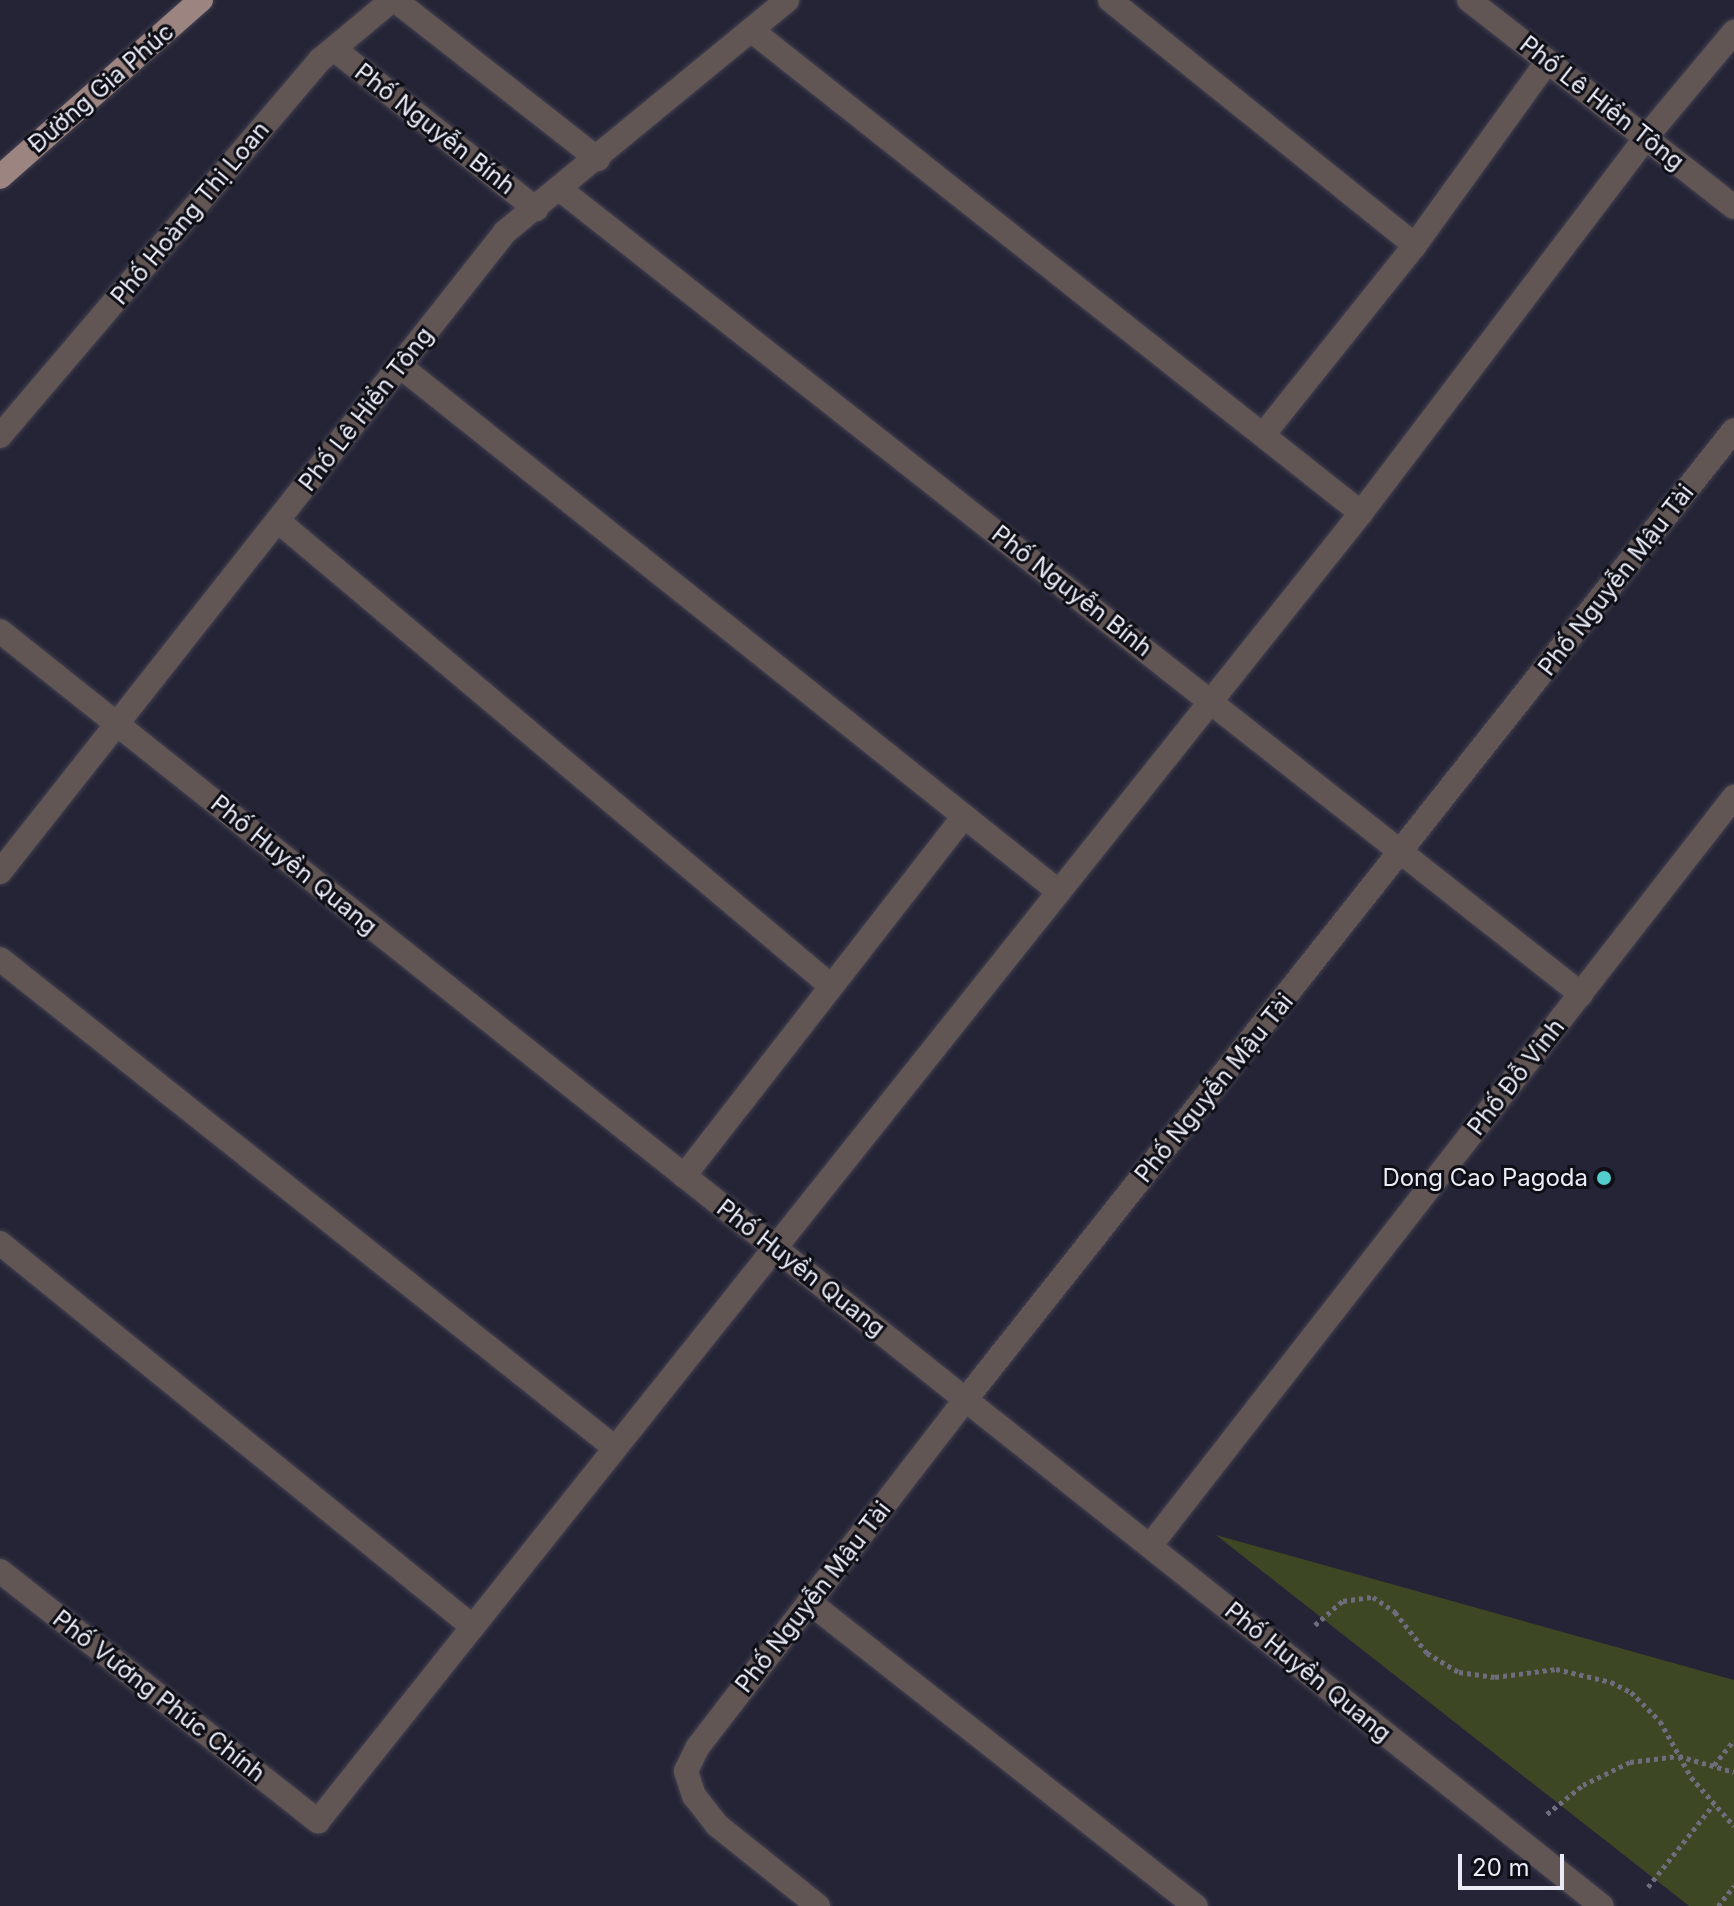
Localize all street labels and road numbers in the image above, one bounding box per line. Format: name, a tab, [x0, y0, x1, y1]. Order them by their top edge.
street label: Đường Gia Phúc	[23, 17, 179, 159]
street label: Phố Lê Hiển Tông	[1514, 30, 1690, 176]
street label: Phố Nguyễn Bính	[349, 57, 521, 201]
street label: Phố Hoàng Thị Loan	[105, 116, 275, 310]
street label: Phố Lê Hiển Tông	[293, 321, 439, 497]
street label: Phố Nguyễn Mậu Tài	[1532, 479, 1700, 681]
street label: Phố Nguyễn Bính	[986, 519, 1158, 663]
street label: Phố Huyền Quang	[205, 789, 383, 941]
street label: Phố Nguyễn Mậu Tài	[1129, 988, 1299, 1188]
street label: Phố Đỗ Vinh	[1462, 1013, 1570, 1141]
street label: Phố Huyền Quang	[711, 1193, 891, 1343]
street label: Phố Nguyễn Mậu Tài	[729, 1496, 897, 1698]
street label: Phố Huyền Quang	[1219, 1596, 1397, 1748]
street label: Phố Vương Phúc Chính	[47, 1604, 271, 1788]

